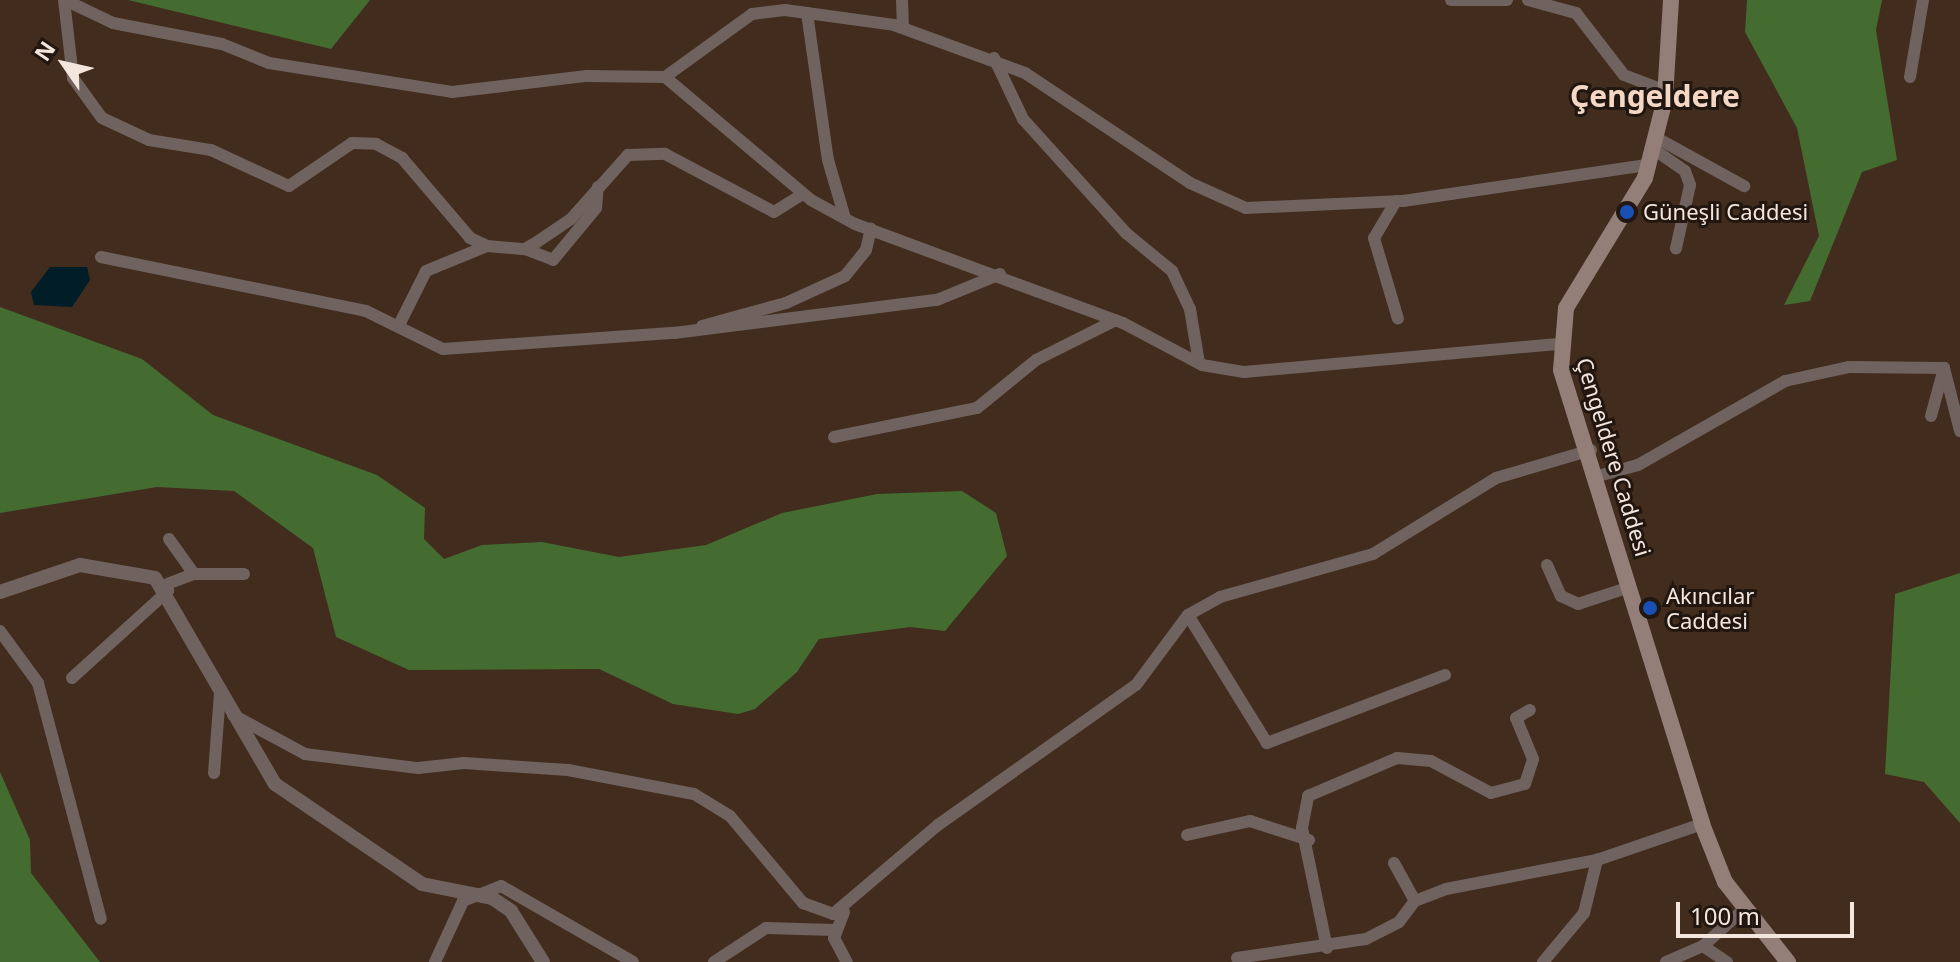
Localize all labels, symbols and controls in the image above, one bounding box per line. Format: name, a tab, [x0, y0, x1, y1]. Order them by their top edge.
north arrow	[24, 24, 104, 104]
text: N	[27, 35, 62, 66]
district label: Çengeldere	[1570, 78, 1740, 114]
place label: Güneşli Caddesi	[1643, 199, 1808, 225]
marker: Güneşli Caddesi	[1618, 203, 1636, 221]
street label: Çengeldere Caddesi	[1571, 355, 1657, 559]
place label: Akıncılar Caddesi	[1666, 582, 1754, 634]
marker: Akıncılar Caddesi	[1641, 599, 1659, 617]
scale bar	[1680, 886, 1858, 936]
text: 100 m	[1690, 899, 1760, 932]

